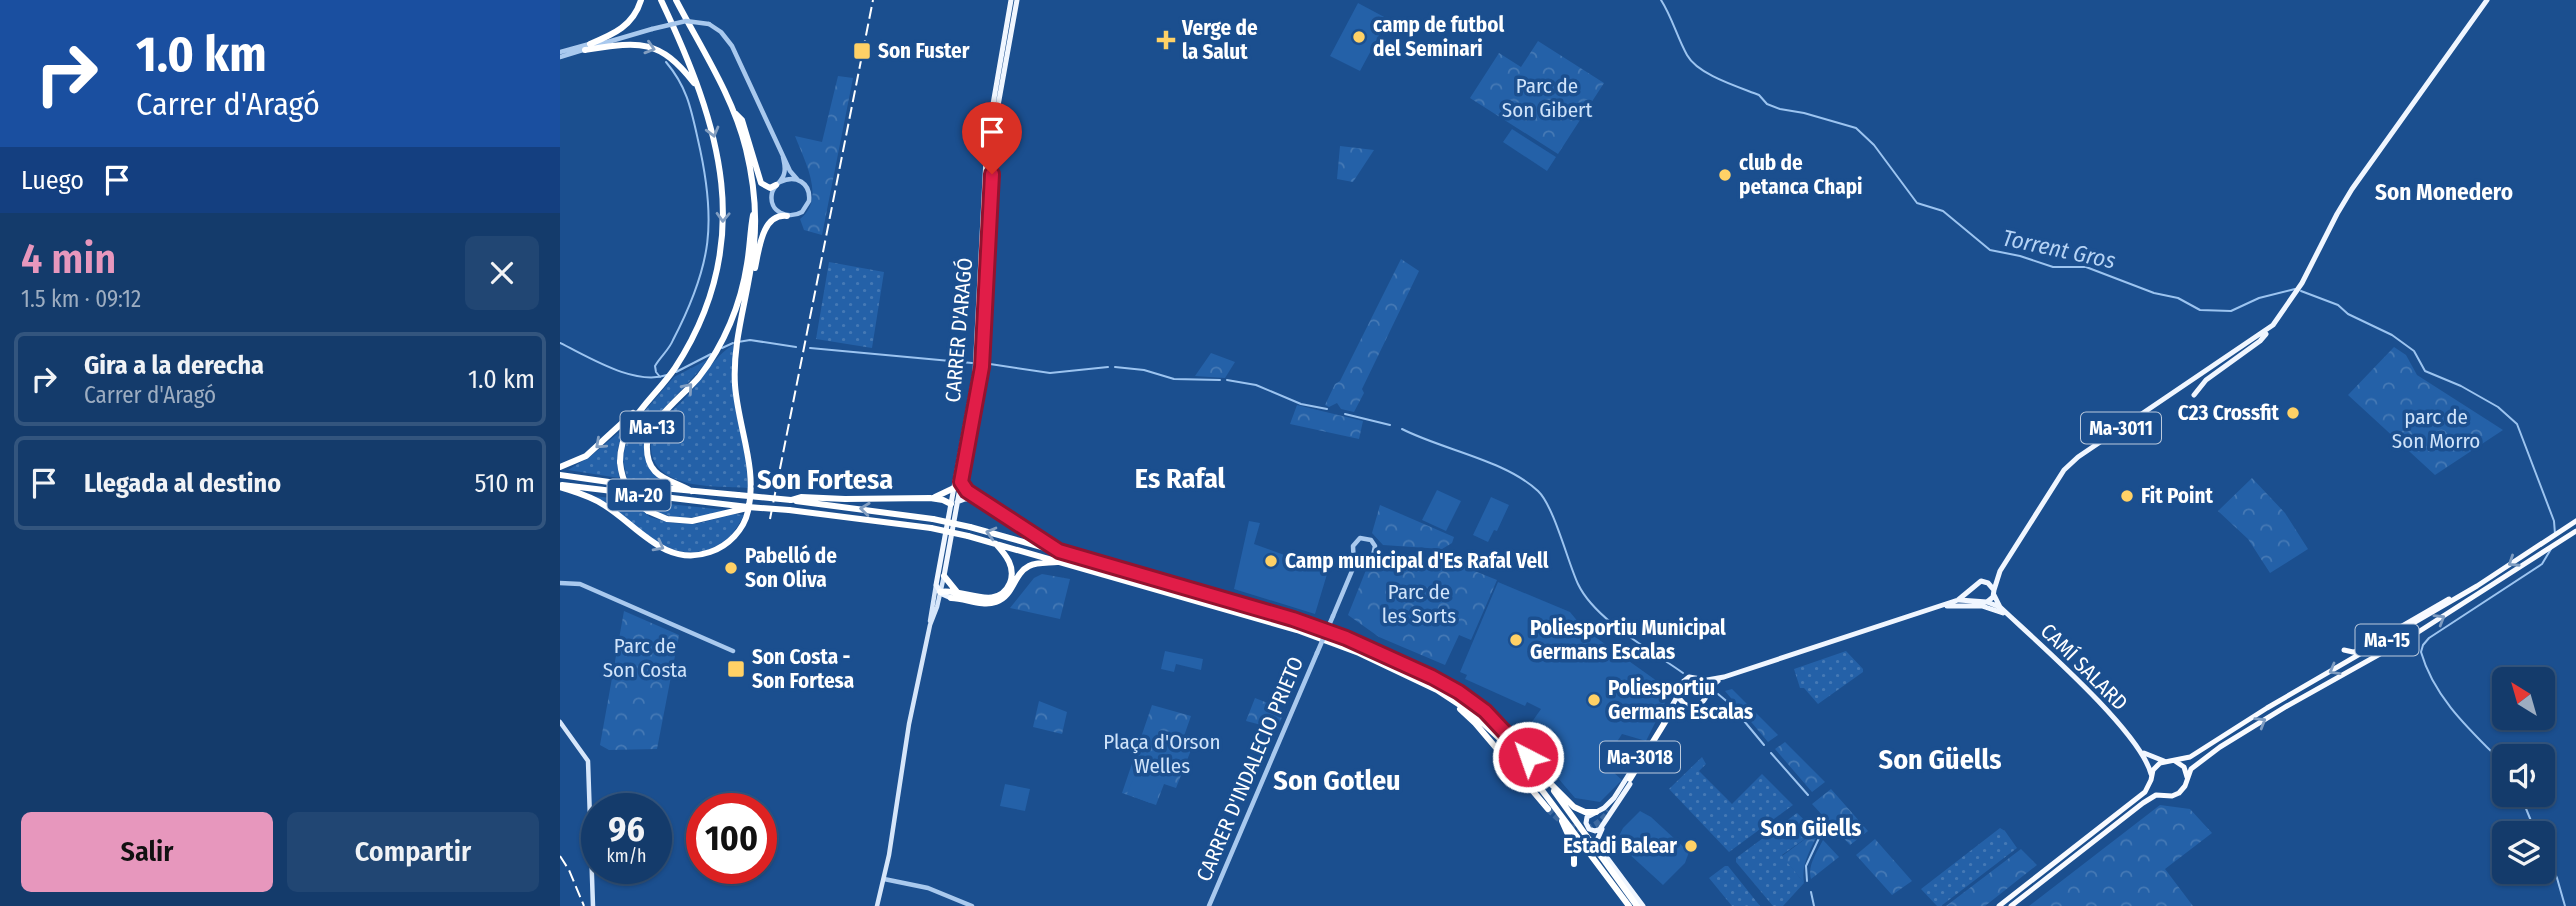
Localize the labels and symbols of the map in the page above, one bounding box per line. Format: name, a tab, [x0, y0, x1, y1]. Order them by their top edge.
place label: camp de futbol del Seminari	[1373, 12, 1504, 62]
place label: Verge de la Salut	[1181, 15, 1258, 65]
marker: camp de futbol del Seminari	[1351, 29, 1367, 45]
marker: Verge de la Salut	[1156, 30, 1176, 50]
place label: Son Fuster	[878, 38, 970, 64]
one-way arrow	[644, 40, 656, 55]
marker: Son Fuster	[852, 41, 872, 61]
park label: Parc de Son Gibert	[1502, 73, 1592, 123]
pin	[962, 102, 1022, 174]
one-way arrow	[704, 126, 719, 138]
place label: club de petanca Chapi	[1739, 150, 1863, 200]
marker: club de petanca Chapi	[1717, 167, 1733, 183]
district label: Son Monedero	[2375, 178, 2513, 206]
one-way arrow	[715, 211, 730, 222]
water label: Torrent Gros	[2000, 223, 2118, 275]
street label: CARRER D'ARAGÓ	[940, 257, 978, 403]
one-way arrow	[680, 384, 693, 397]
place label: C23 Crossfit	[2178, 400, 2280, 426]
park label: parc de Son Morro	[2392, 404, 2480, 454]
marker: C23 Crossfit	[2285, 405, 2301, 421]
road number: Ma-13	[620, 412, 684, 442]
road number: Ma-3011	[2081, 412, 2161, 444]
one-way arrow	[595, 436, 608, 449]
district label: Es Rafal	[1135, 462, 1226, 495]
district label: Son Fortesa	[757, 463, 893, 496]
road number: Ma-20	[608, 480, 670, 510]
place label: Fit Point	[2141, 483, 2213, 509]
marker: Fit Point	[2119, 488, 2135, 504]
one-way arrow	[859, 502, 871, 517]
one-way arrow	[985, 527, 997, 541]
one-way arrow	[652, 538, 664, 551]
place label: Pabelló de Son Oliva	[745, 543, 837, 593]
place label: Camp municipal d'Es Rafal Vell	[1285, 548, 1549, 574]
marker: Camp municipal d'Es Rafal Vell	[1263, 553, 1279, 569]
one-way arrow	[2508, 554, 2521, 567]
marker: Pabelló de Son Oliva	[723, 560, 739, 576]
park label: Parc de les Sorts	[1382, 579, 1456, 629]
one-way arrow	[2432, 614, 2445, 627]
place label: Poliesportiu Municipal Germans Escalas	[1530, 615, 1726, 665]
street label: CAMÍ SALARD	[2035, 618, 2133, 716]
road number: Ma-15	[2356, 624, 2418, 656]
marker: Poliesportiu Municipal Germans Escalas	[1508, 632, 1524, 648]
park label: Parc de Son Costa	[603, 633, 687, 683]
place label: Son Costa - Son Fortesa	[752, 644, 854, 694]
street label: CARRER D'INDALECIO PRIETO	[1191, 653, 1309, 885]
marker: Son Costa - Son Fortesa	[726, 659, 746, 679]
one-way arrow	[2328, 662, 2341, 675]
north arrow	[2492, 667, 2555, 730]
place label: Poliesportiu Germans Escalas	[1608, 675, 1753, 725]
marker: Poliesportiu Germans Escalas	[1586, 692, 1602, 708]
one-way arrow	[2253, 717, 2266, 730]
position arrow	[1491, 720, 1565, 794]
park label: Plaça d'Orson Welles	[1103, 729, 1221, 779]
road number: Ma-3018	[1600, 742, 1680, 772]
district label: Son Güells	[1879, 743, 2001, 776]
district label: Son Gotleu	[1273, 764, 1401, 797]
speed limit sign: 100	[686, 793, 777, 884]
district label: Son Güells	[1761, 814, 1861, 842]
place label: Estadi Balear	[1563, 833, 1677, 859]
marker: Estadi Balear	[1683, 838, 1699, 854]

